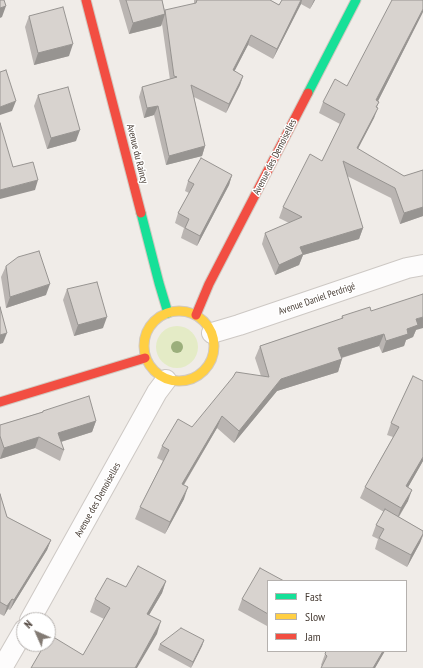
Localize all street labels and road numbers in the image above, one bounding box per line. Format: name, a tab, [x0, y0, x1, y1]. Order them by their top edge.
street label: Avenue des Demoiselles	[251, 117, 299, 197]
street label: Avenue du Raincy	[124, 123, 150, 185]
street label: Avenue Daniel Perdrigé	[277, 280, 357, 318]
street label: Avenue des Demoiselles	[73, 461, 123, 539]

